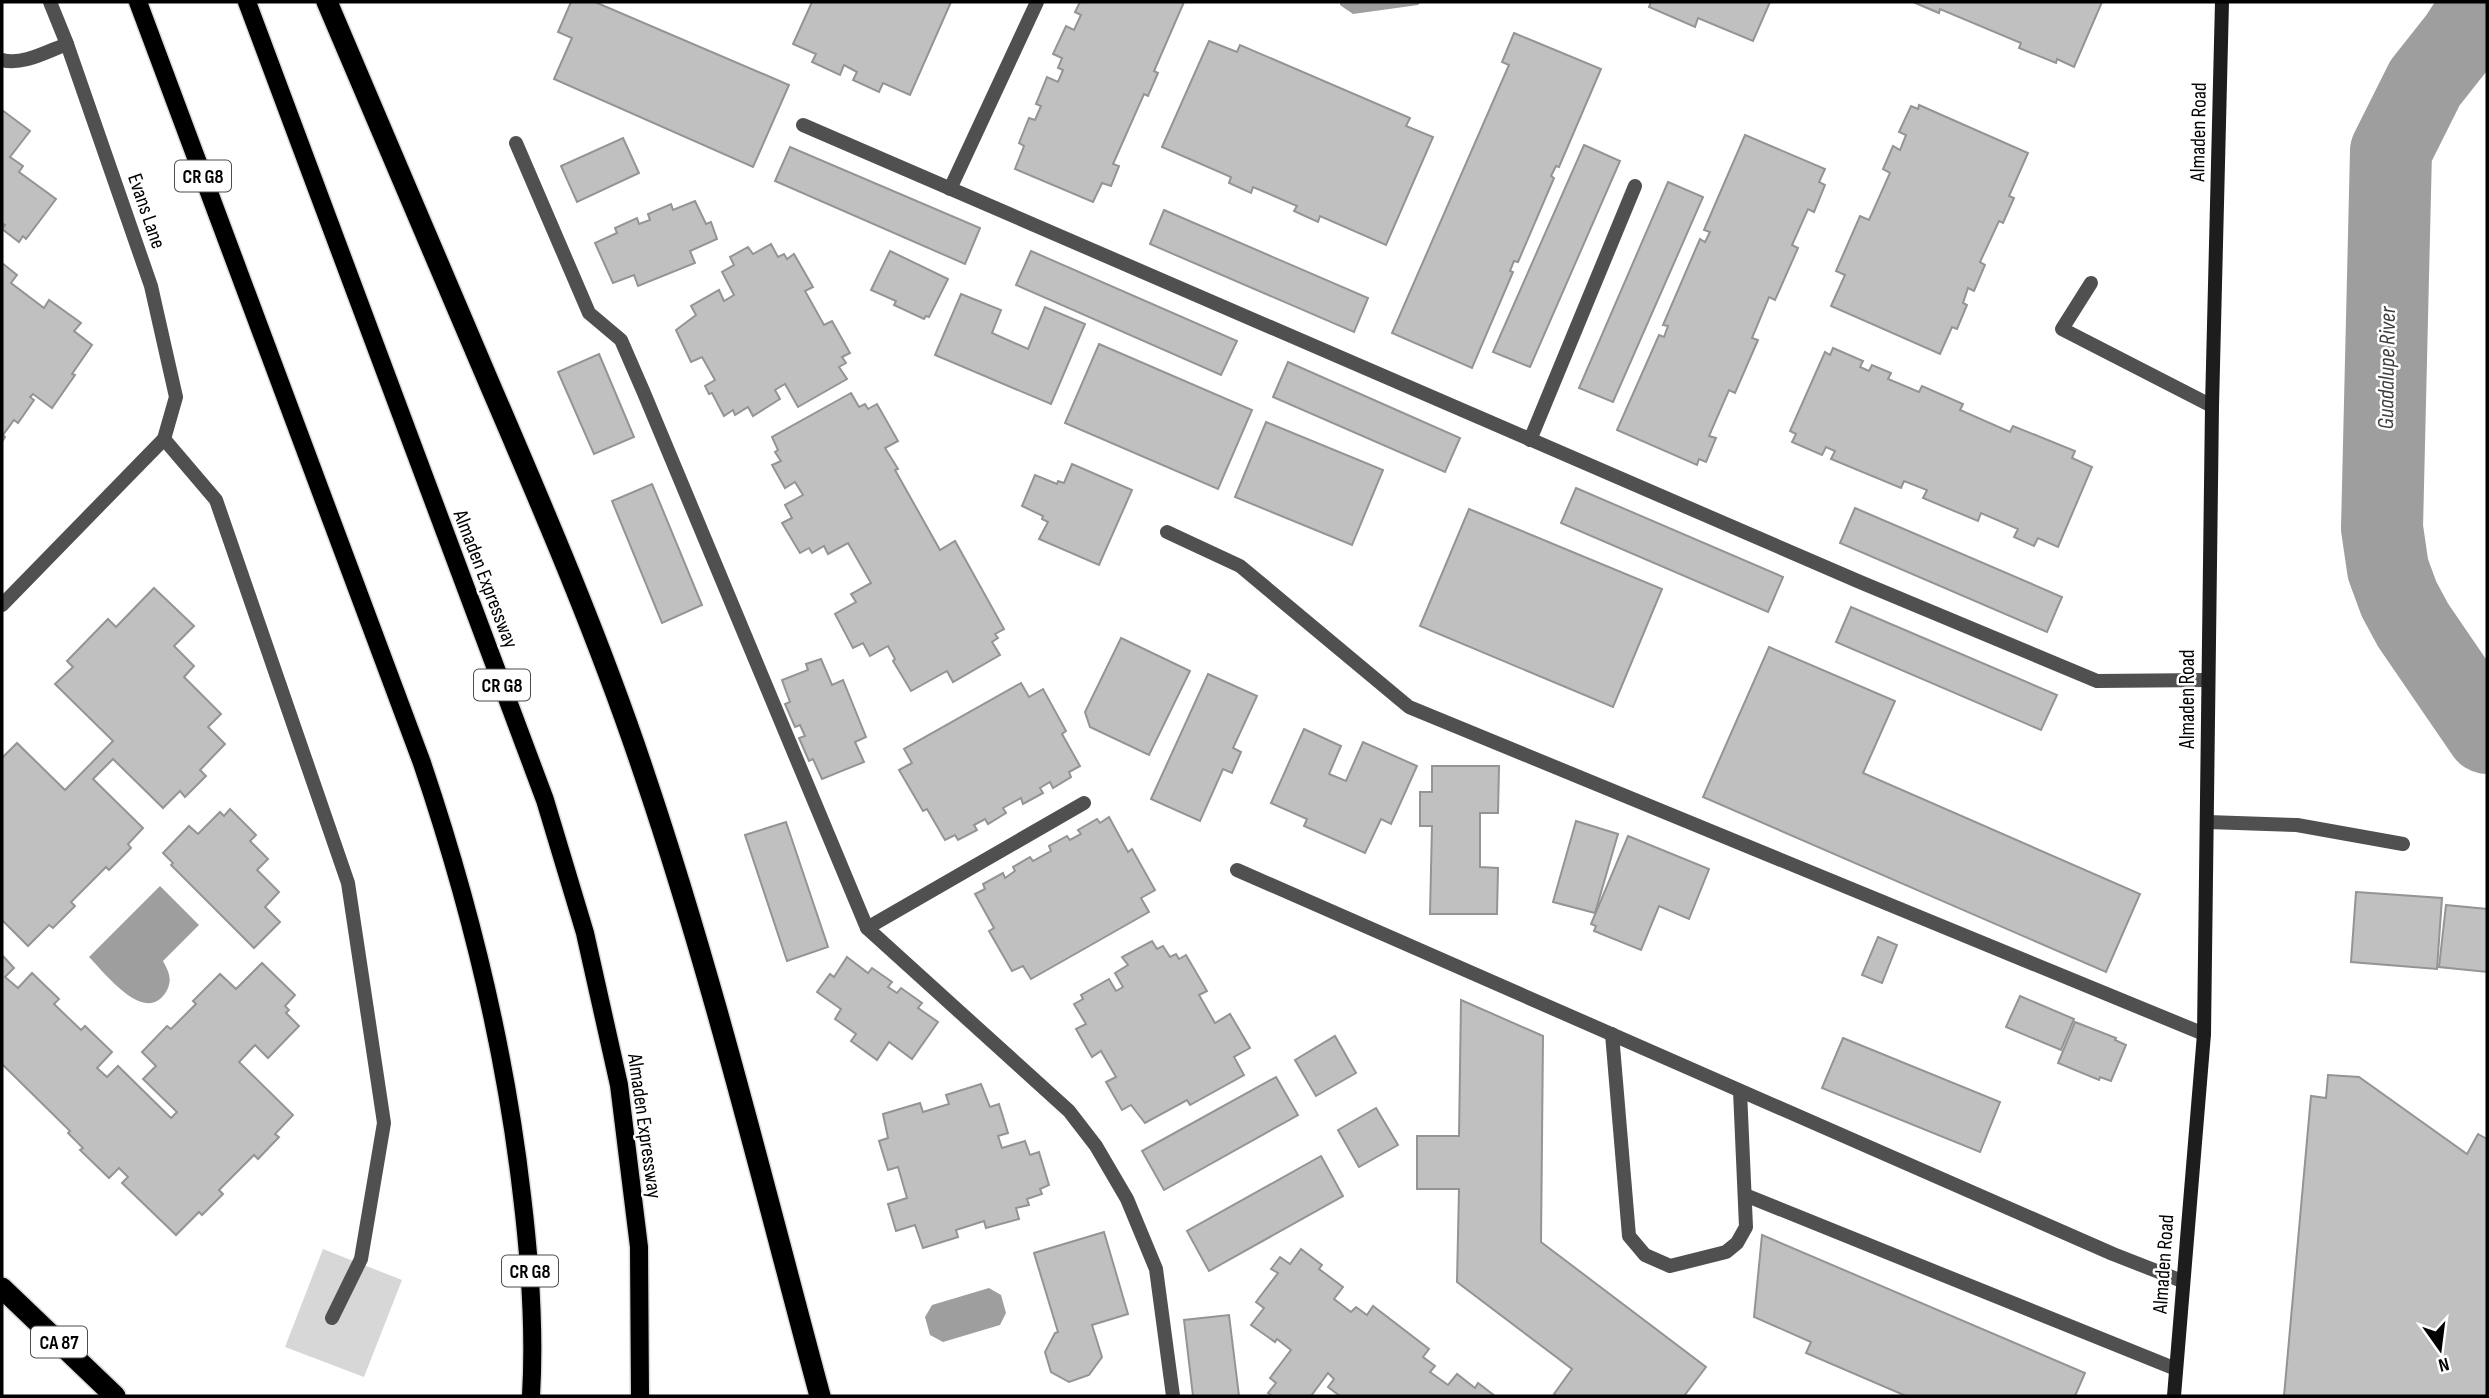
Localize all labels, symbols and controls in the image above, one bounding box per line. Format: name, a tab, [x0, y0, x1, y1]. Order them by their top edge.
street label: Almaden Road	[2185, 82, 2212, 183]
road number: CR G8	[175, 160, 231, 192]
street label: Evans Lane	[122, 170, 171, 252]
water label: Guadalupe River	[2372, 305, 2402, 430]
street label: Almaden Expressway	[447, 506, 523, 652]
street label: Almaden Road	[2175, 649, 2200, 750]
road number: CR G8	[474, 670, 530, 700]
street label: Almaden Expressway	[622, 1051, 667, 1200]
street label: Almaden Road	[2147, 1214, 2179, 1315]
road number: CR G8	[502, 1256, 558, 1287]
north arrow	[2405, 1314, 2475, 1384]
road number: CA 87	[31, 1326, 87, 1358]
text: N	[2436, 1352, 2451, 1376]

